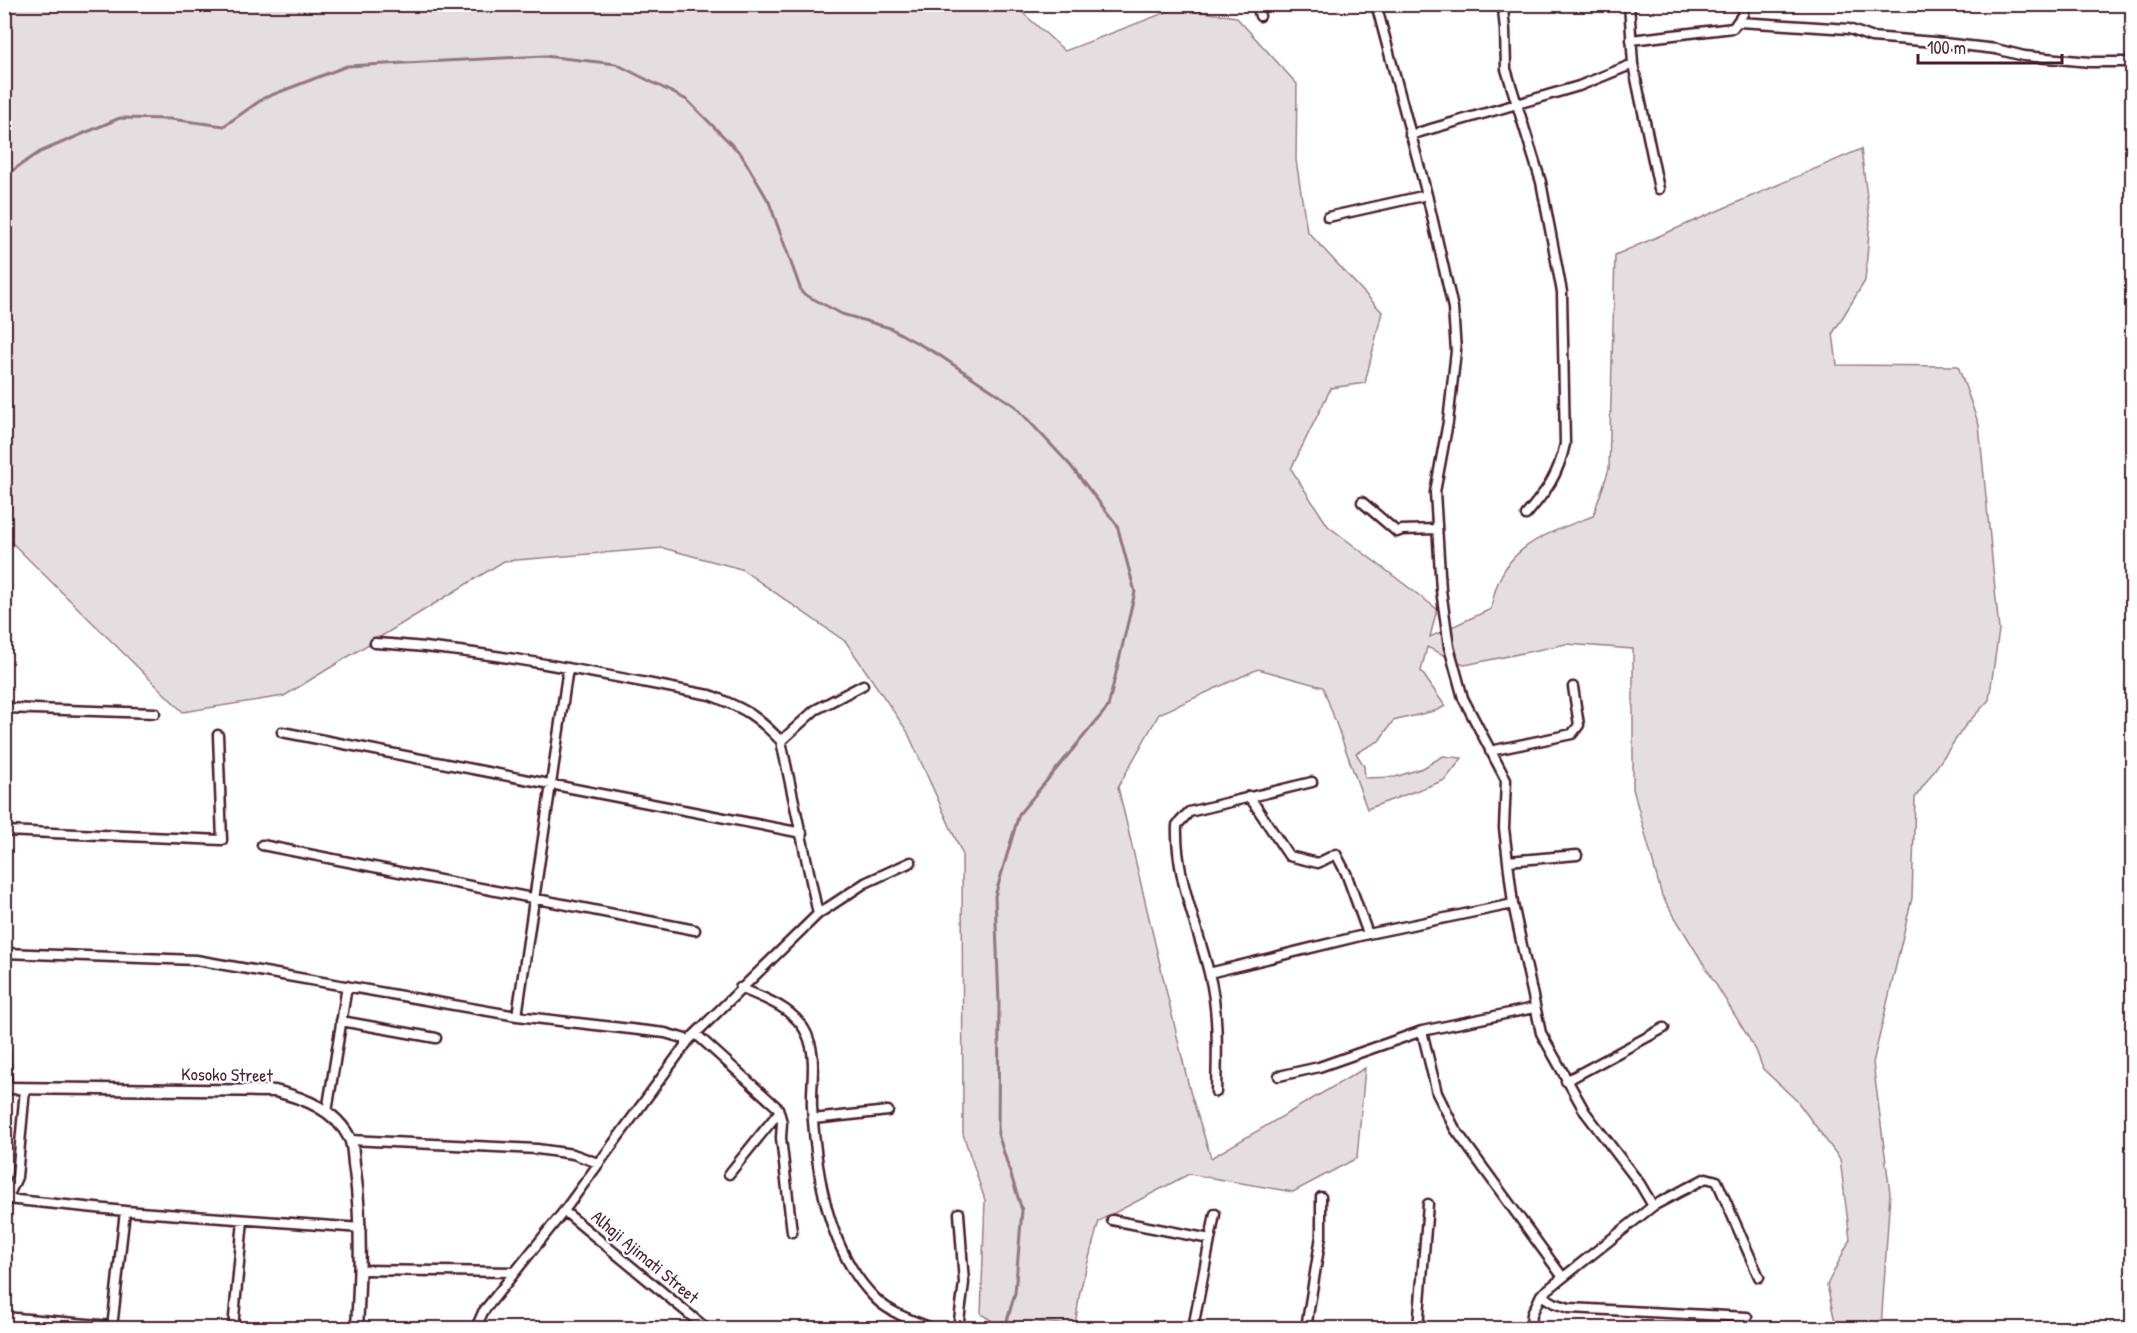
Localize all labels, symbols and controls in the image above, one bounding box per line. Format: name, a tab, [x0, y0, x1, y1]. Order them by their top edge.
scale bar	[1918, 27, 2062, 65]
text: 100 m	[1927, 35, 1966, 60]
street label: Kosoko Street	[181, 1061, 274, 1088]
street label: Alhaji Ajimati Street	[586, 1204, 705, 1310]

